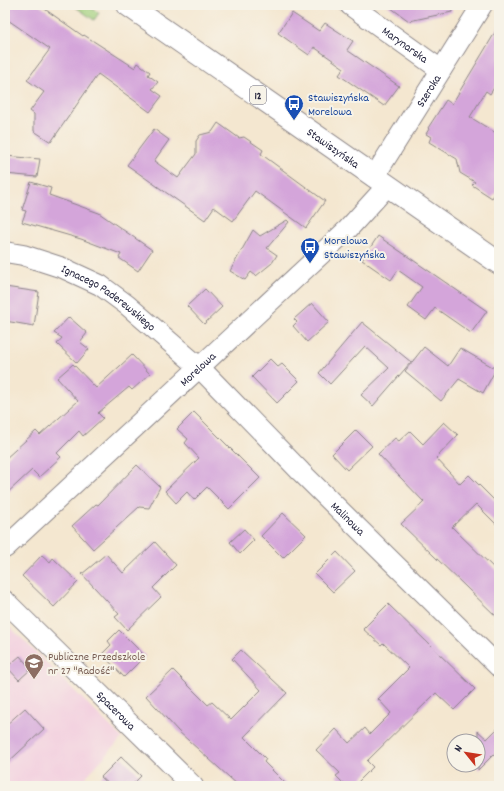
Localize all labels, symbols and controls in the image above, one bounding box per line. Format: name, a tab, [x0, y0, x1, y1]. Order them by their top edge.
street label: Marynarska	[378, 23, 431, 68]
street label: Szeroka	[413, 72, 446, 111]
road number: 12	[250, 86, 266, 104]
place label: Stawiszyńska Morelowa	[308, 90, 369, 121]
bus stop icon: Stawiszyńska Morelowa	[283, 93, 305, 121]
street label: Stawiszyńska	[303, 125, 363, 174]
place label: Morelowa Stawiszyńska	[324, 233, 385, 264]
bus stop icon: Morelowa Stawiszyńska	[299, 236, 321, 264]
street label: Ignacego Paderewskiego	[58, 261, 159, 336]
street label: Morelowa	[177, 349, 221, 391]
street label: Malinowa	[326, 499, 368, 540]
place label: Publiczne Przedszkole nr 27 "Radość"	[48, 649, 145, 680]
school or university icon: Publiczne Przedszkole nr 27 "Radość"	[23, 652, 45, 680]
street label: Spacerowa	[91, 688, 139, 735]
north arrow	[446, 733, 486, 773]
text: N	[451, 742, 468, 755]

